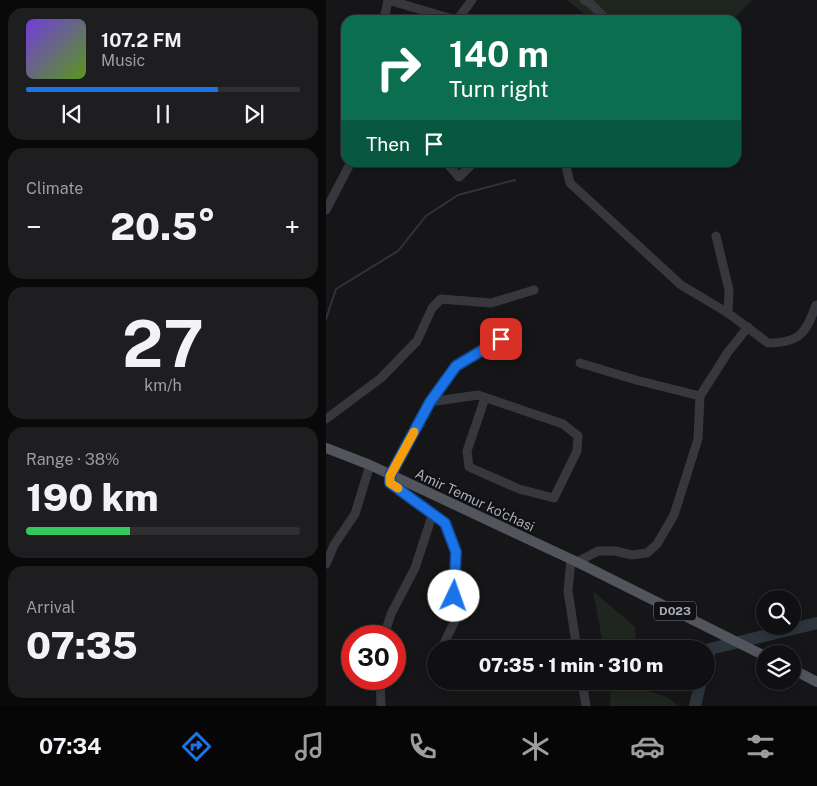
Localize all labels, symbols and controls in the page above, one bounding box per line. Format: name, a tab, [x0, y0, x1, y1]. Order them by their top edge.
text: 107.2 FM	[101, 29, 182, 51]
text: 140 m	[449, 34, 549, 75]
icon: right	[366, 35, 431, 100]
text: Music	[101, 51, 145, 70]
text: Turn right	[449, 76, 549, 102]
icon: previous	[58, 100, 86, 128]
icon: pause	[149, 100, 177, 128]
icon: next	[240, 100, 268, 128]
icon: arrive	[420, 130, 448, 158]
text: Then	[366, 133, 410, 155]
text: Climate	[26, 179, 83, 198]
text: 20.5°	[110, 204, 216, 249]
text: −	[26, 210, 42, 243]
text: +	[284, 210, 300, 243]
text: 27	[122, 305, 204, 382]
pin	[480, 318, 522, 360]
icon: arrive	[487, 325, 515, 353]
text: km/h	[144, 376, 182, 395]
text: Range · 38%	[26, 450, 120, 469]
street label: Amir Temur ko'chasi	[413, 465, 537, 535]
text: 190 km	[26, 475, 158, 520]
position arrow	[427, 569, 479, 621]
map controls	[756, 590, 801, 690]
button: search	[756, 590, 801, 635]
text: Arrival	[26, 598, 75, 617]
road number: D023	[654, 602, 696, 620]
text: 07:35	[26, 623, 138, 668]
speed limit sign: 30	[341, 625, 406, 690]
button: layers	[756, 645, 801, 690]
text: 07:35 · 1 min · 310 m	[479, 654, 663, 676]
icon: directions	[179, 729, 214, 764]
icon: music	[292, 729, 327, 764]
icon: phone	[405, 729, 440, 764]
icon: climate	[518, 729, 553, 764]
icon: car	[630, 729, 665, 764]
icon: filters	[743, 729, 778, 764]
text: 07:34	[39, 733, 101, 759]

